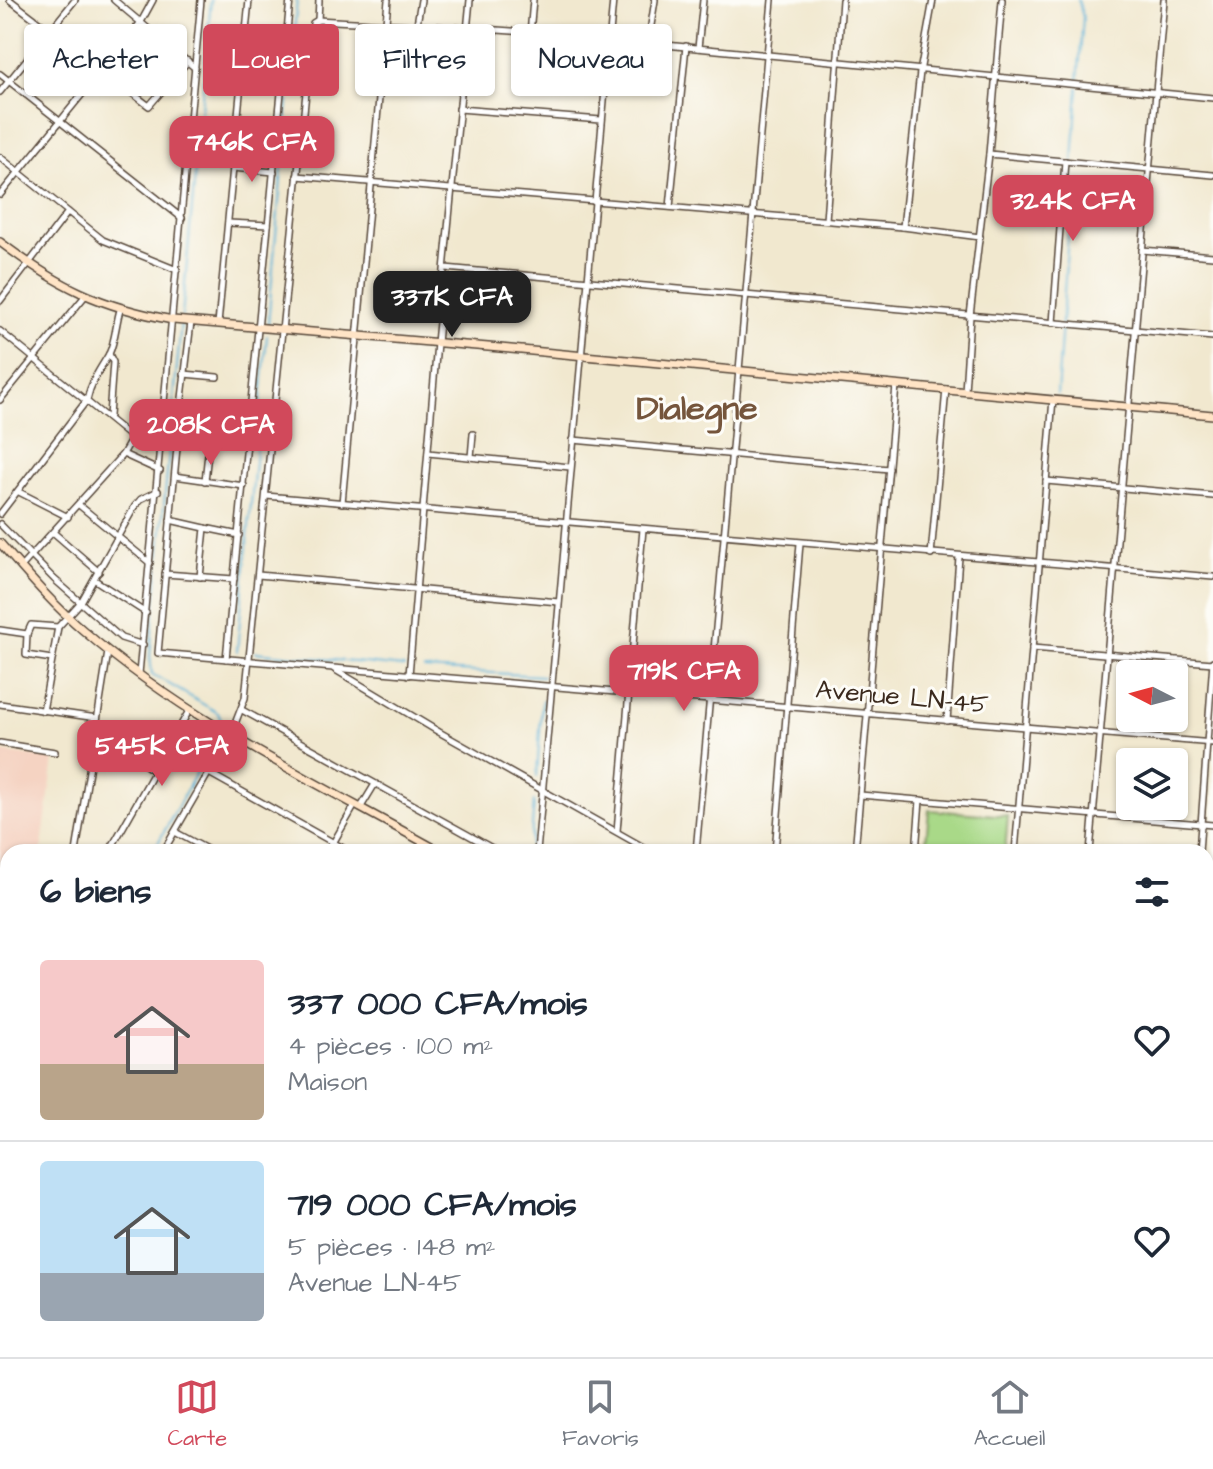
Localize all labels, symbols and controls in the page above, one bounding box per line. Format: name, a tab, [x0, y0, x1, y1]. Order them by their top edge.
chip: Acheter	[24, 24, 187, 96]
chip: Louer	[203, 24, 339, 96]
chip: Filtres	[355, 24, 495, 96]
chip: Nouveau	[511, 24, 672, 96]
pin: 746K CFA	[169, 116, 335, 184]
text: 746K CFA	[187, 124, 317, 160]
pin: 324K CFA	[990, 175, 1156, 243]
text: 324K CFA	[1010, 183, 1136, 219]
pin: 337K CFA	[369, 271, 535, 339]
text: 337K CFA	[391, 279, 513, 315]
district label: Dialegne	[636, 385, 758, 434]
pin: 208K CFA	[128, 399, 294, 467]
text: 208K CFA	[147, 407, 275, 443]
pin: 719K CFA	[601, 645, 767, 713]
text: 719K CFA	[627, 653, 741, 689]
north arrow	[1116, 660, 1188, 732]
map controls	[1116, 660, 1188, 820]
street label: Avenue LN-45	[814, 672, 990, 722]
pin: 545K CFA	[79, 720, 245, 788]
text: 545K CFA	[95, 728, 229, 764]
button: layers	[1116, 748, 1188, 820]
text: 6 biens	[40, 868, 152, 916]
icon: filters	[1130, 870, 1174, 914]
text: 337 000 CFA/mois	[288, 980, 588, 1028]
icon: home	[104, 992, 200, 1088]
icon: heart	[1130, 1018, 1174, 1062]
text: 4 pièces · 100 m²	[288, 1028, 493, 1064]
text: Maison	[288, 1064, 367, 1100]
text: 719 000 CFA/mois	[288, 1181, 577, 1229]
icon: home	[104, 1193, 200, 1289]
icon: heart	[1130, 1219, 1174, 1263]
text: 5 pièces · 148 m²	[288, 1229, 496, 1265]
text: Avenue LN-45	[288, 1265, 461, 1301]
tab: Carte	[167, 1375, 227, 1454]
tab: Favoris	[562, 1375, 639, 1454]
tab: Accueil	[974, 1375, 1046, 1454]

